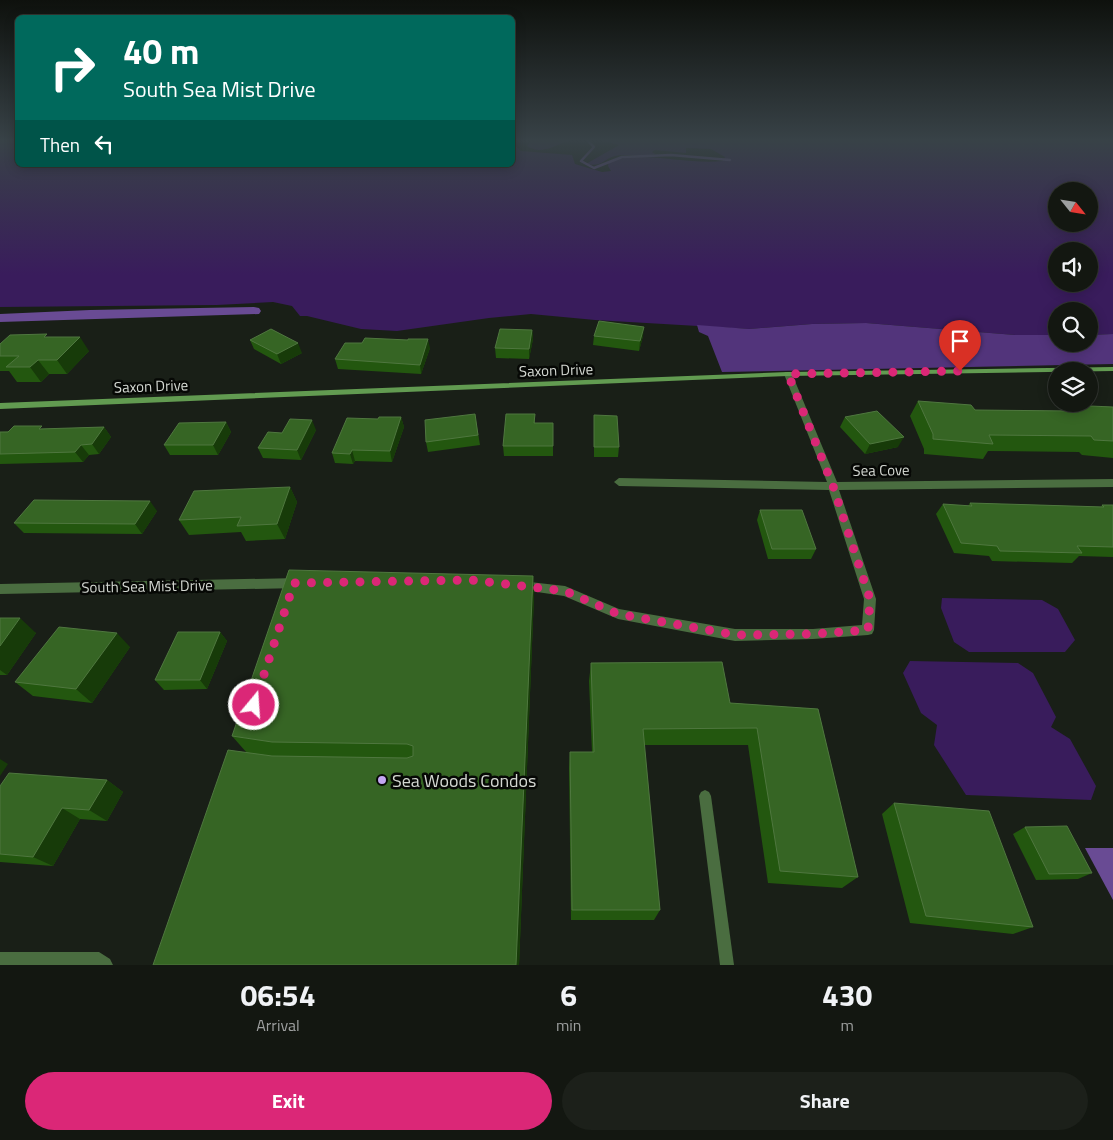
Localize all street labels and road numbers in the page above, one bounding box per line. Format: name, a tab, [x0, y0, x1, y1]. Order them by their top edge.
street label: Saxon Drive	[518, 357, 594, 383]
street label: Saxon Drive	[113, 373, 189, 399]
street label: Sea Cove	[852, 458, 910, 482]
street label: South Sea Mist Drive	[81, 573, 213, 599]

